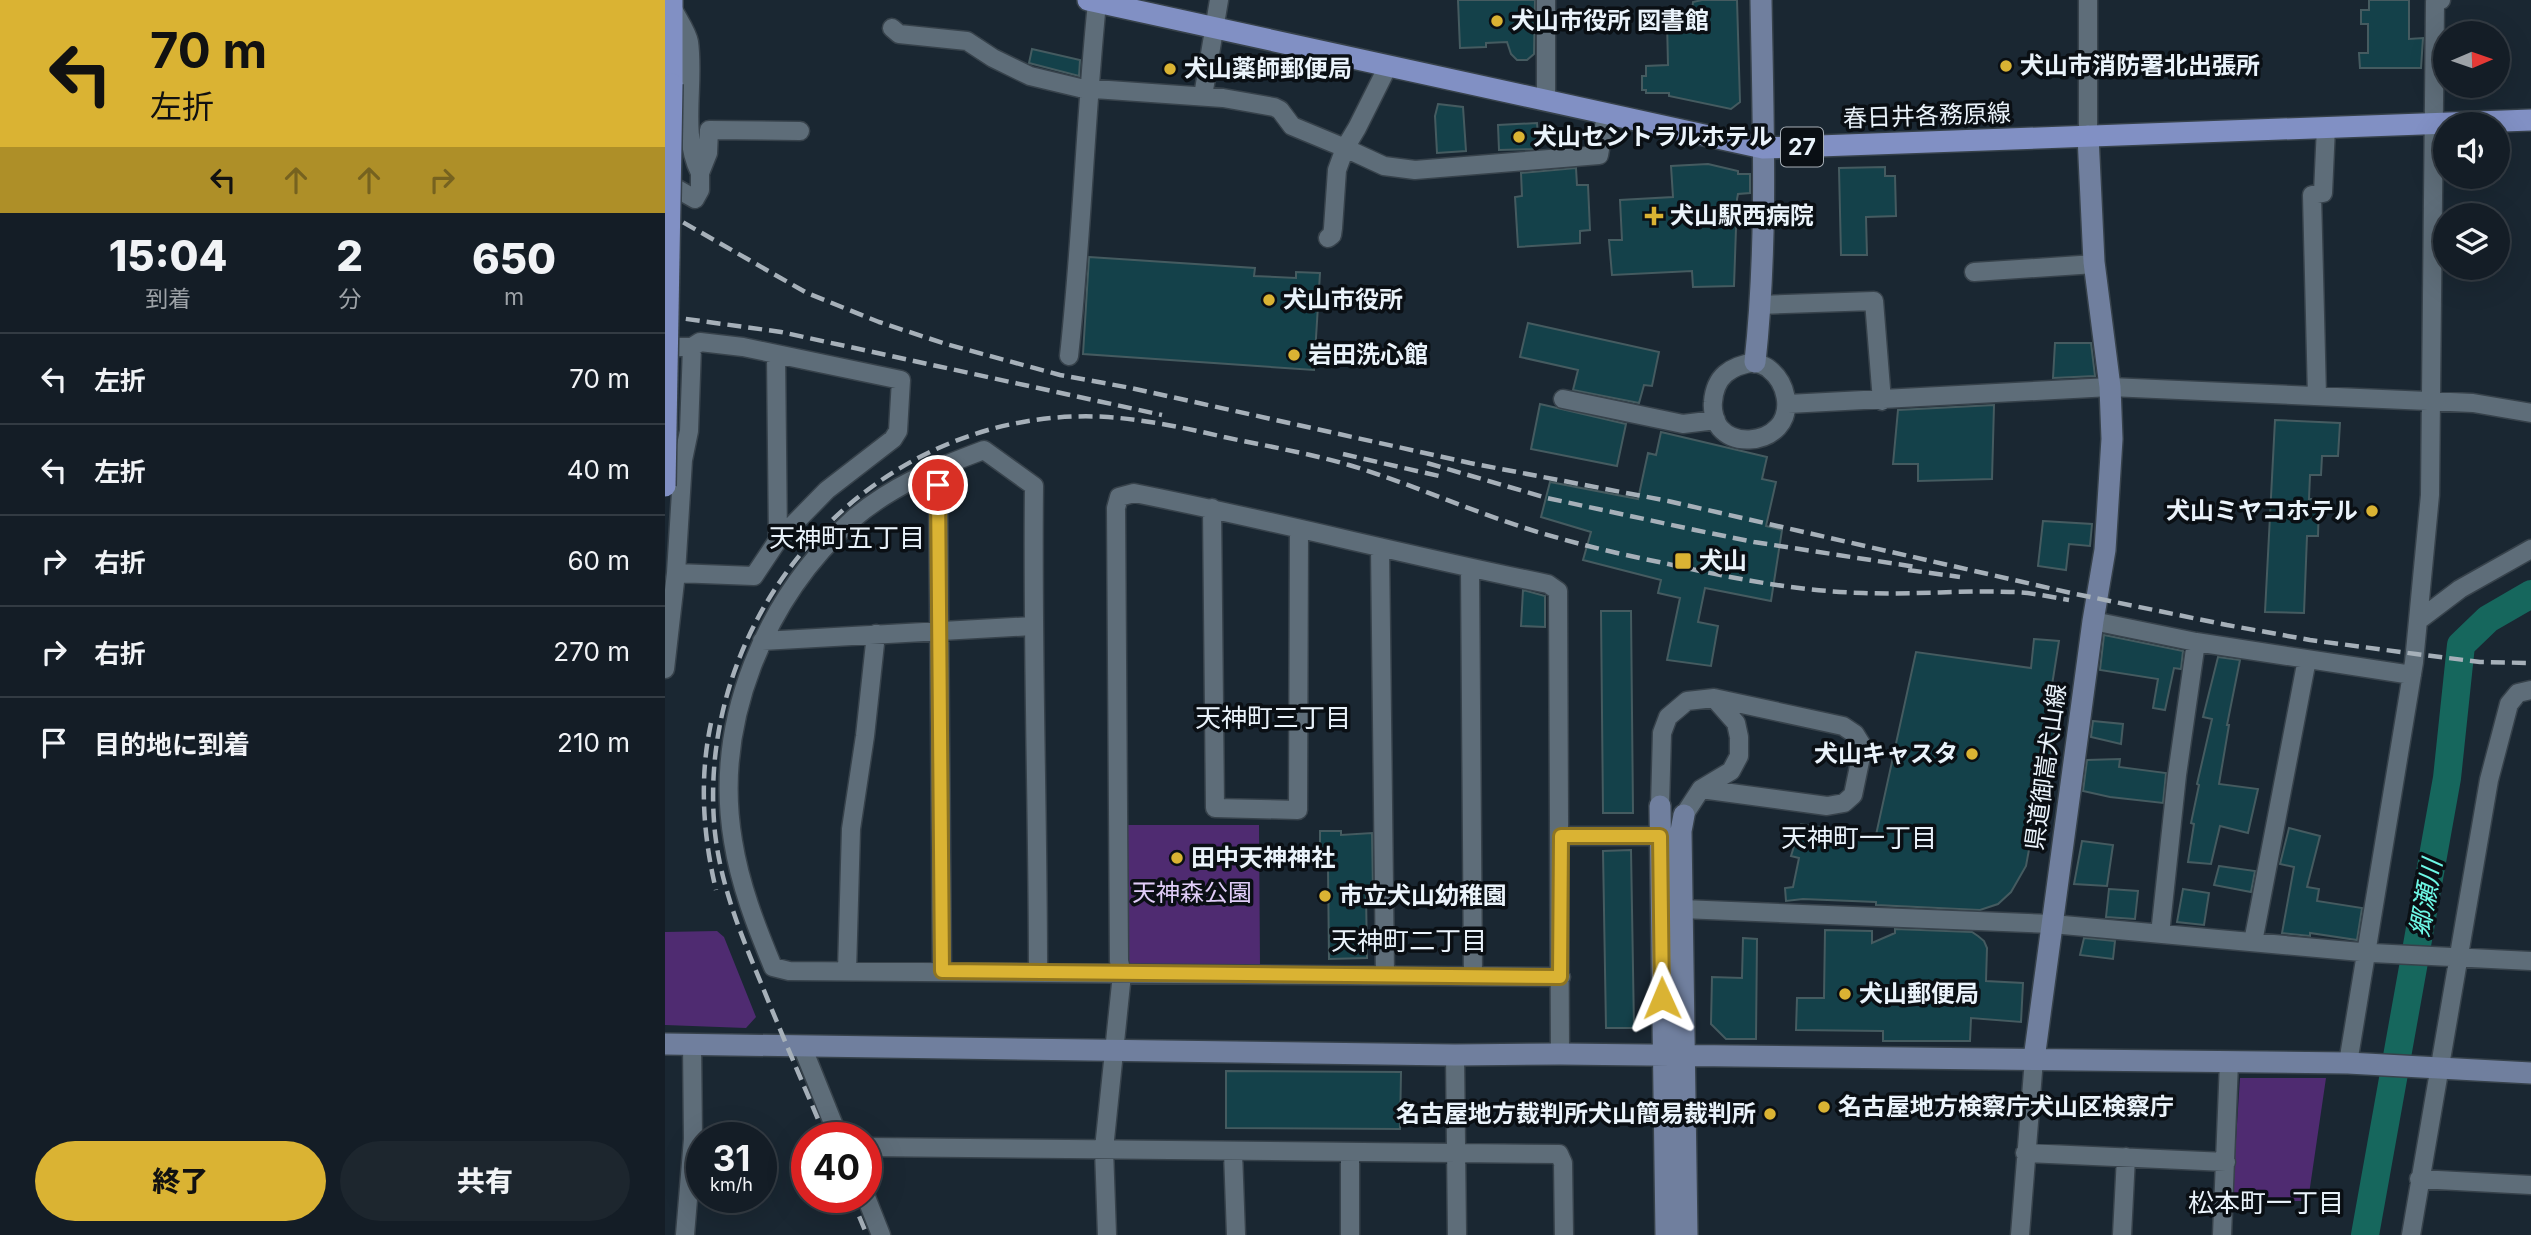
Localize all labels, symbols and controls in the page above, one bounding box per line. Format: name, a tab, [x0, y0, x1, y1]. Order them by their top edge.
place label: 犬山市役所 図書館	[1511, 6, 1709, 35]
marker: 犬山市役所 図書館	[1489, 13, 1505, 29]
text: 70 m	[150, 21, 267, 80]
north arrow	[2433, 21, 2509, 98]
map controls	[2433, 21, 2510, 280]
icon: left	[35, 28, 126, 119]
place label: 犬山市消防署北出張所	[2020, 51, 2260, 80]
place label: 犬山薬師郵便局	[1184, 54, 1352, 83]
marker: 犬山市消防署北出張所	[1998, 58, 2014, 74]
marker: 犬山薬師郵便局	[1162, 61, 1178, 77]
text: 左折	[150, 87, 214, 126]
street label: 春日井各務原線	[1843, 98, 2011, 133]
button: sound	[2433, 112, 2510, 189]
place label: 犬山セントラルホテル	[1533, 122, 1773, 151]
road number: 27	[1781, 128, 1823, 166]
marker: 犬山セントラルホテル	[1511, 129, 1527, 145]
icon: left	[204, 161, 242, 199]
icon: ahead	[277, 161, 315, 199]
icon: ahead	[350, 161, 388, 199]
icon: right	[423, 161, 461, 199]
place label: 犬山駅西病院	[1670, 201, 1814, 230]
button: layers	[2433, 203, 2510, 280]
marker: 犬山駅西病院	[1644, 206, 1664, 226]
text: 15:04	[109, 230, 228, 281]
text: 2	[336, 230, 363, 281]
text: 650	[472, 233, 556, 284]
text: m	[504, 283, 524, 311]
text: 到着	[145, 285, 191, 313]
text: 分	[338, 285, 361, 313]
place label: 犬山市役所	[1283, 285, 1403, 314]
marker: 犬山市役所	[1261, 292, 1277, 308]
place label: 岩田洗心館	[1308, 340, 1428, 369]
marker: 岩田洗心館	[1286, 347, 1302, 363]
icon: left	[35, 360, 73, 398]
text: 70 m	[569, 363, 630, 394]
text: 左折	[94, 365, 146, 396]
icon: left	[35, 451, 73, 489]
text: 40 m	[567, 454, 630, 485]
pin	[908, 455, 968, 515]
text: 左折	[94, 456, 146, 487]
icon: arrive	[919, 466, 957, 504]
place label: 犬山ミヤコホテル	[2166, 496, 2358, 525]
marker: 犬山ミヤコホテル	[2364, 503, 2380, 519]
district label: 天神町五丁目	[769, 522, 925, 553]
icon: right	[35, 542, 73, 580]
text: 60 m	[567, 545, 630, 576]
place label: 犬山	[1699, 546, 1747, 575]
text: 右折	[94, 547, 146, 578]
marker: 犬山	[1673, 551, 1693, 571]
icon: right	[35, 633, 73, 671]
text: 270 m	[553, 636, 630, 667]
text: 右折	[94, 638, 146, 669]
street label: 県道御嵩犬山線	[2019, 682, 2072, 852]
district label: 天神町三丁目	[1195, 702, 1351, 733]
icon: arrive	[35, 724, 73, 762]
text: 210 m	[557, 727, 630, 758]
text: 目的地に到着	[94, 729, 250, 760]
place label: 犬山キャスタ	[1814, 739, 1958, 768]
marker: 犬山キャスタ	[1964, 746, 1980, 762]
district label: 天神町一丁目	[1781, 822, 1937, 853]
place label: 田中天神神社	[1191, 843, 1335, 872]
marker: 田中天神神社	[1169, 850, 1185, 866]
water label: 郷瀬川	[2403, 854, 2448, 939]
park label: 天神森公園	[1132, 878, 1252, 907]
place label: 市立犬山幼稚園	[1339, 881, 1507, 910]
marker: 市立犬山幼稚園	[1317, 888, 1333, 904]
district label: 天神町二丁目	[1331, 925, 1487, 956]
position arrow	[1625, 961, 1699, 1035]
place label: 犬山郵便局	[1859, 979, 1979, 1008]
marker: 犬山郵便局	[1837, 986, 1853, 1002]
place label: 名古屋地方検察庁犬山区検察庁	[1838, 1092, 2174, 1121]
place label: 名古屋地方裁判所犬山簡易裁判所	[1396, 1099, 1756, 1128]
marker: 名古屋地方検察庁犬山区検察庁	[1816, 1099, 1832, 1115]
marker: 名古屋地方裁判所犬山簡易裁判所	[1762, 1106, 1778, 1122]
speed limit sign: 40	[791, 1122, 882, 1213]
text: 31	[713, 1137, 750, 1179]
button: 終了	[35, 1141, 326, 1221]
button: 共有	[340, 1141, 630, 1221]
text: km/h	[710, 1174, 753, 1195]
district label: 松本町一丁目	[2188, 1187, 2344, 1218]

